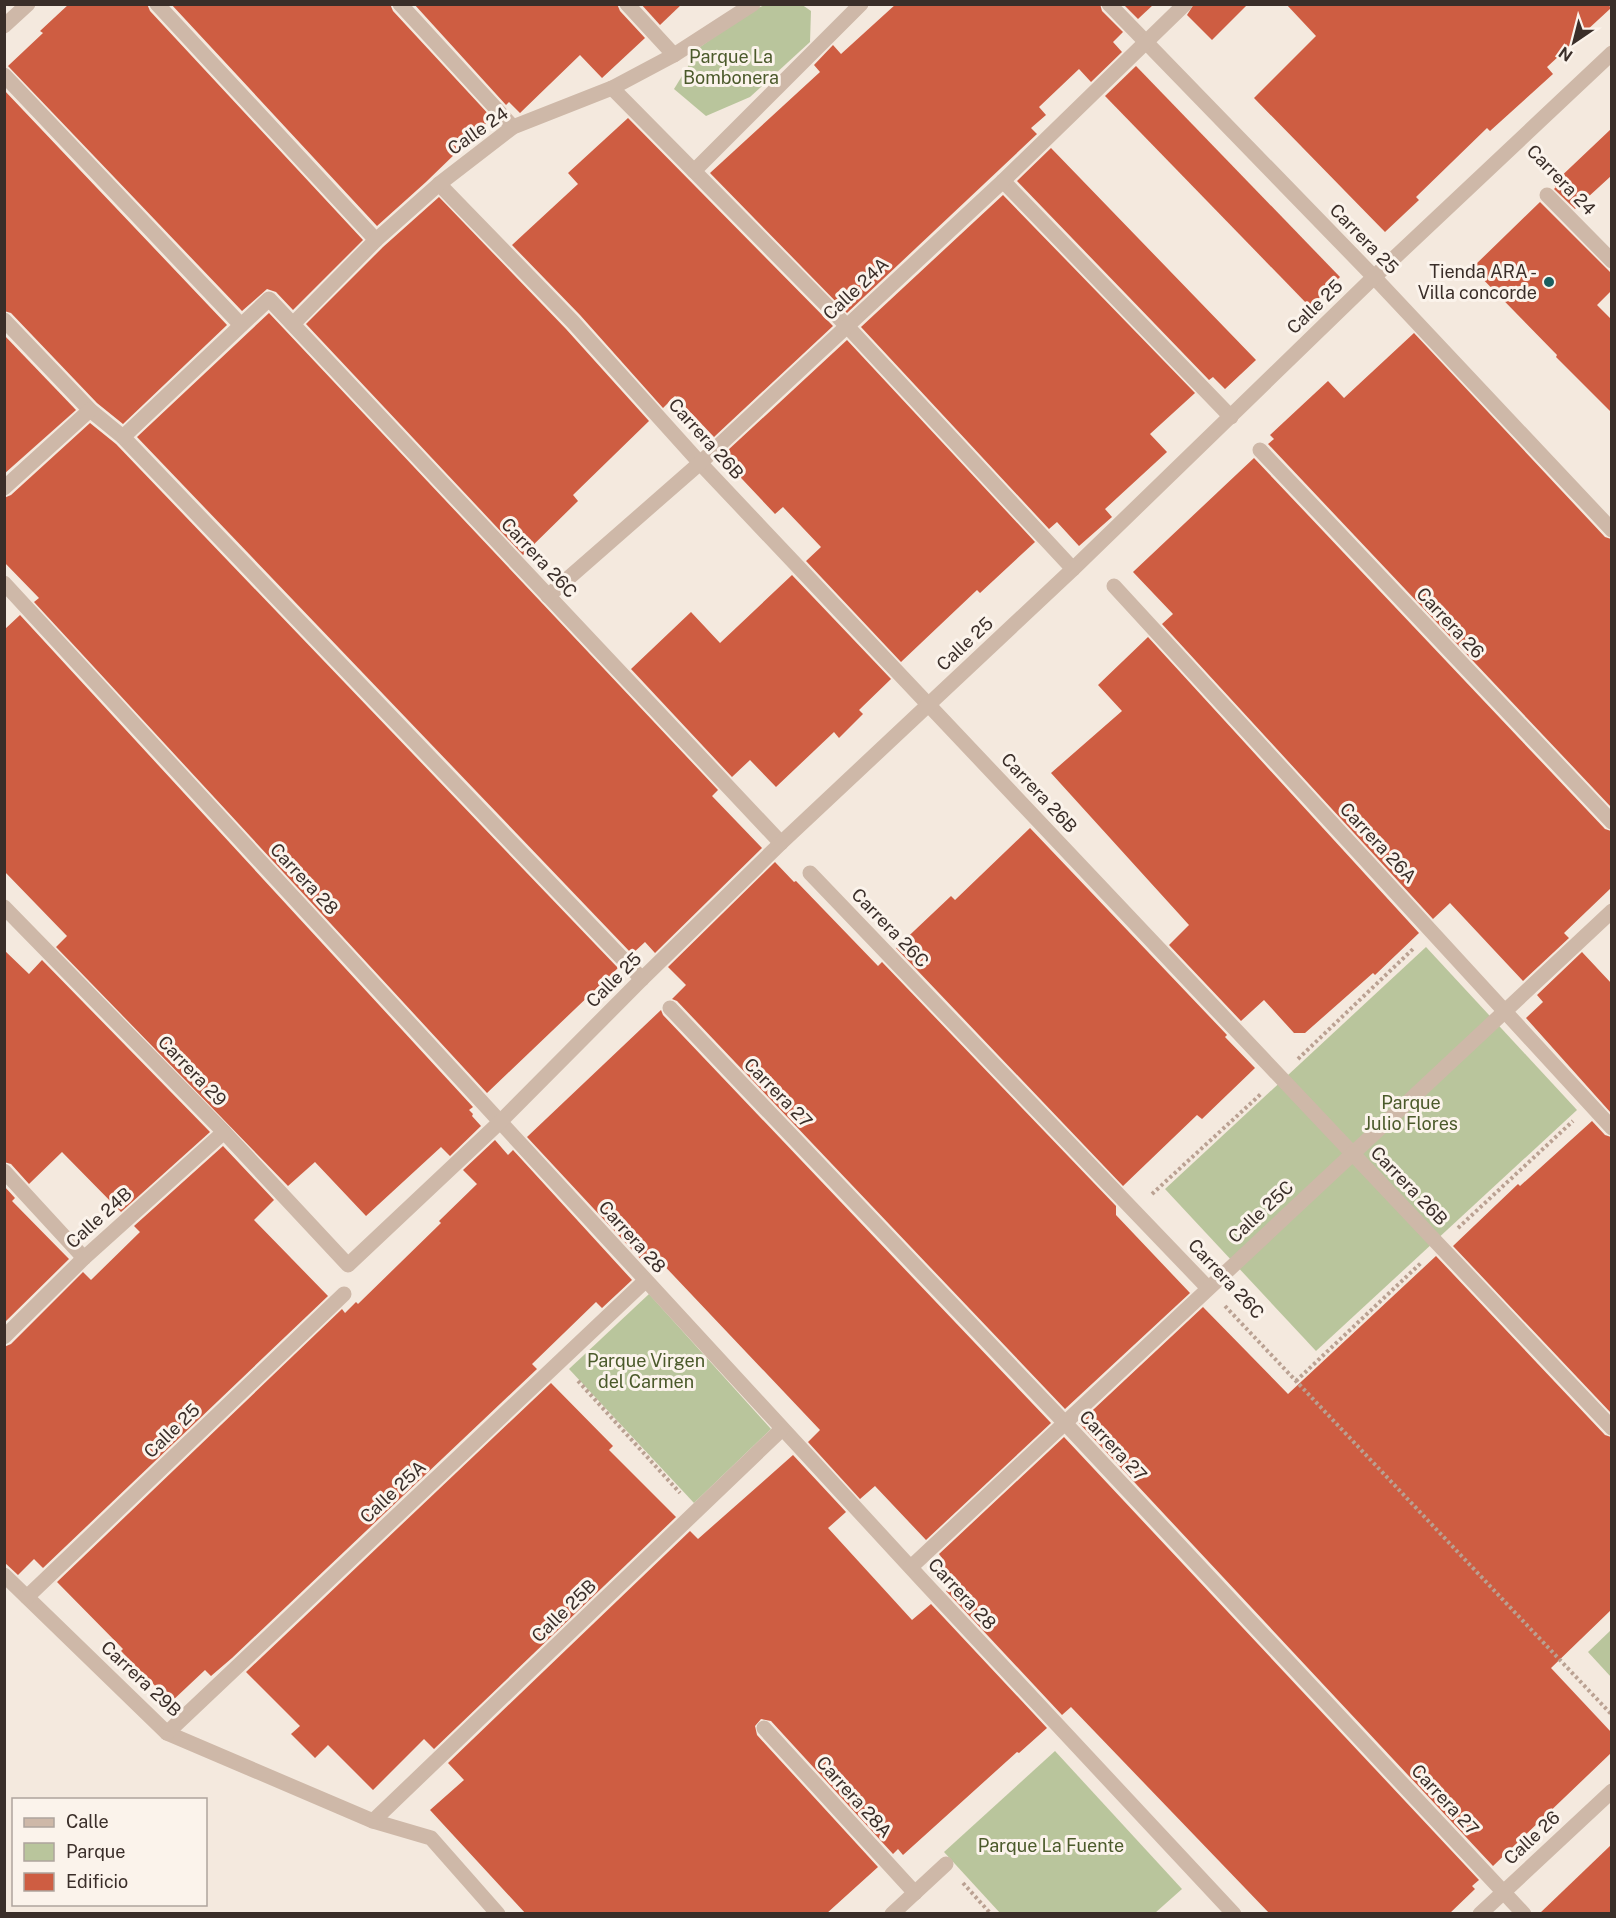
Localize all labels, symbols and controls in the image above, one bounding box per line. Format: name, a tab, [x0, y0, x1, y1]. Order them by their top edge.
north arrow	[1544, 12, 1604, 72]
text: N	[1555, 43, 1576, 65]
park label: Parque La Bombonera	[683, 46, 779, 88]
street label: Calle 24	[443, 102, 512, 159]
street label: Carrera 24	[1523, 140, 1600, 219]
street label: Carrera 25	[1326, 199, 1403, 278]
street label: Calle 24A	[819, 253, 893, 324]
place label: Tienda ARA - Villa concorde	[1418, 261, 1537, 303]
street label: Calle 25	[1282, 275, 1347, 338]
marker: Tienda ARA - Villa concorde	[1542, 275, 1556, 289]
street label: Carrera 26B	[665, 394, 748, 483]
street label: Carrera 26C	[497, 513, 582, 602]
street label: Carrera 26	[1412, 583, 1489, 662]
street label: Calle 25	[932, 612, 997, 675]
street label: Carrera 26B	[997, 748, 1082, 837]
street label: Carrera 26A	[1336, 798, 1421, 887]
street label: Carrera 28	[266, 839, 343, 919]
street label: Carrera 26C	[847, 884, 933, 972]
street label: Calle 25	[582, 948, 646, 1012]
street label: Carrera 29	[154, 1031, 231, 1110]
street label: Carrera 27	[740, 1053, 817, 1132]
park label: Parque Julio Flores	[1364, 1092, 1458, 1134]
street label: Carrera 26B	[1367, 1142, 1452, 1229]
street label: Calle 25C	[1224, 1176, 1298, 1247]
street label: Calle 24B	[62, 1183, 136, 1253]
street label: Carrera 28	[595, 1196, 670, 1277]
street label: Carrera 26C	[1184, 1234, 1269, 1323]
park label: Parque Virgen del Carmen	[587, 1350, 705, 1392]
street label: Calle 25	[139, 1399, 204, 1462]
street label: Carrera 27	[1075, 1406, 1151, 1485]
street label: Calle 25A	[356, 1456, 430, 1527]
street label: Carrera 28	[924, 1554, 1001, 1634]
street label: Calle 25B	[527, 1575, 600, 1646]
street label: Carrera 29B	[97, 1636, 186, 1721]
street label: Carrera 28A	[812, 1752, 897, 1842]
street label: Carrera 27	[1407, 1760, 1483, 1839]
legend	[12, 1798, 207, 1906]
street label: Calle 26	[1499, 1806, 1564, 1869]
text: Calle	[66, 1811, 109, 1832]
park label: Parque La Fuente	[978, 1835, 1124, 1856]
text: Parque	[66, 1841, 126, 1862]
text: Edificio	[66, 1871, 128, 1892]

